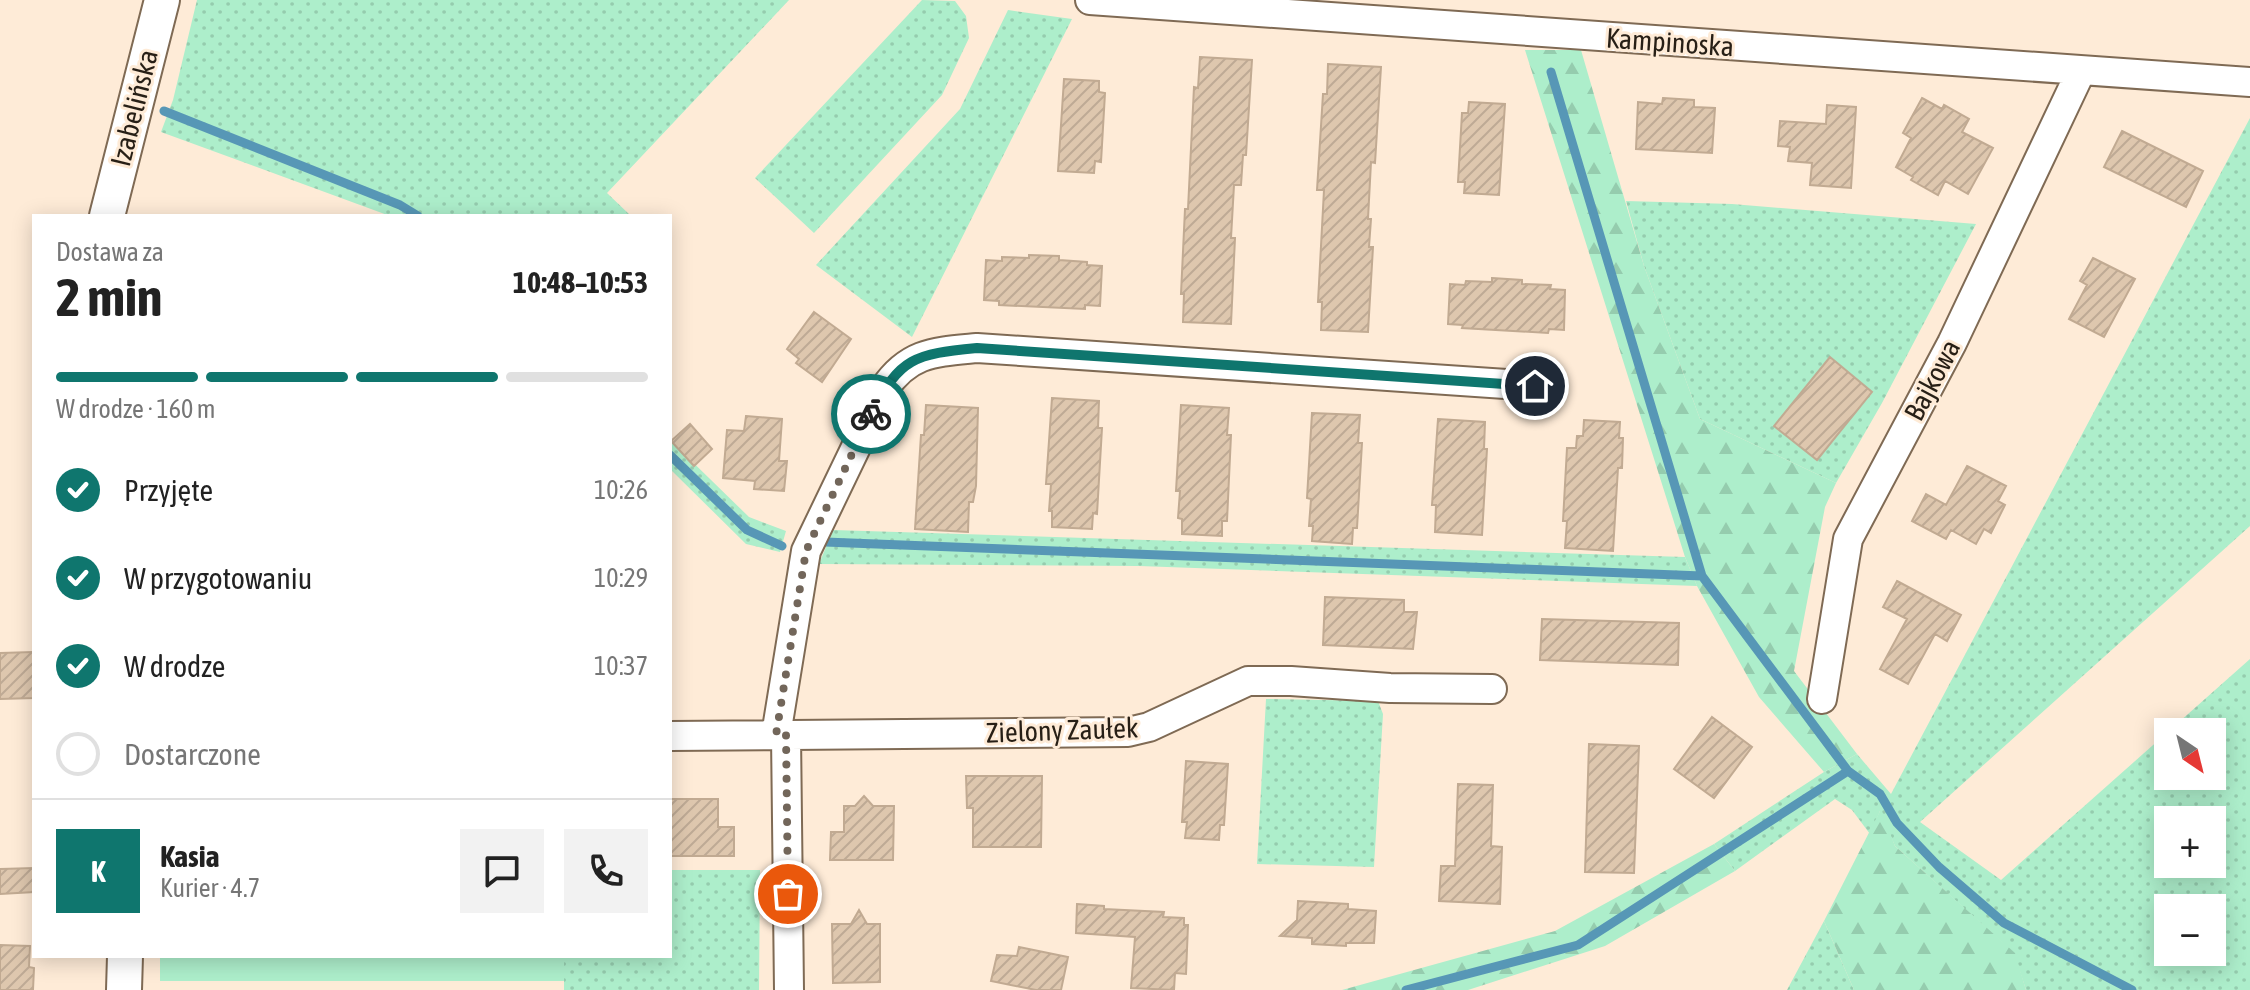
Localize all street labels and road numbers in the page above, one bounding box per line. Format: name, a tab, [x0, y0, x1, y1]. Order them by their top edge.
street label: Kampinoska	[1605, 22, 1735, 62]
street label: Izabelińska	[104, 46, 164, 170]
street label: Bajkowa	[1897, 334, 1967, 426]
street label: Zielony Zaułek	[985, 711, 1139, 749]

